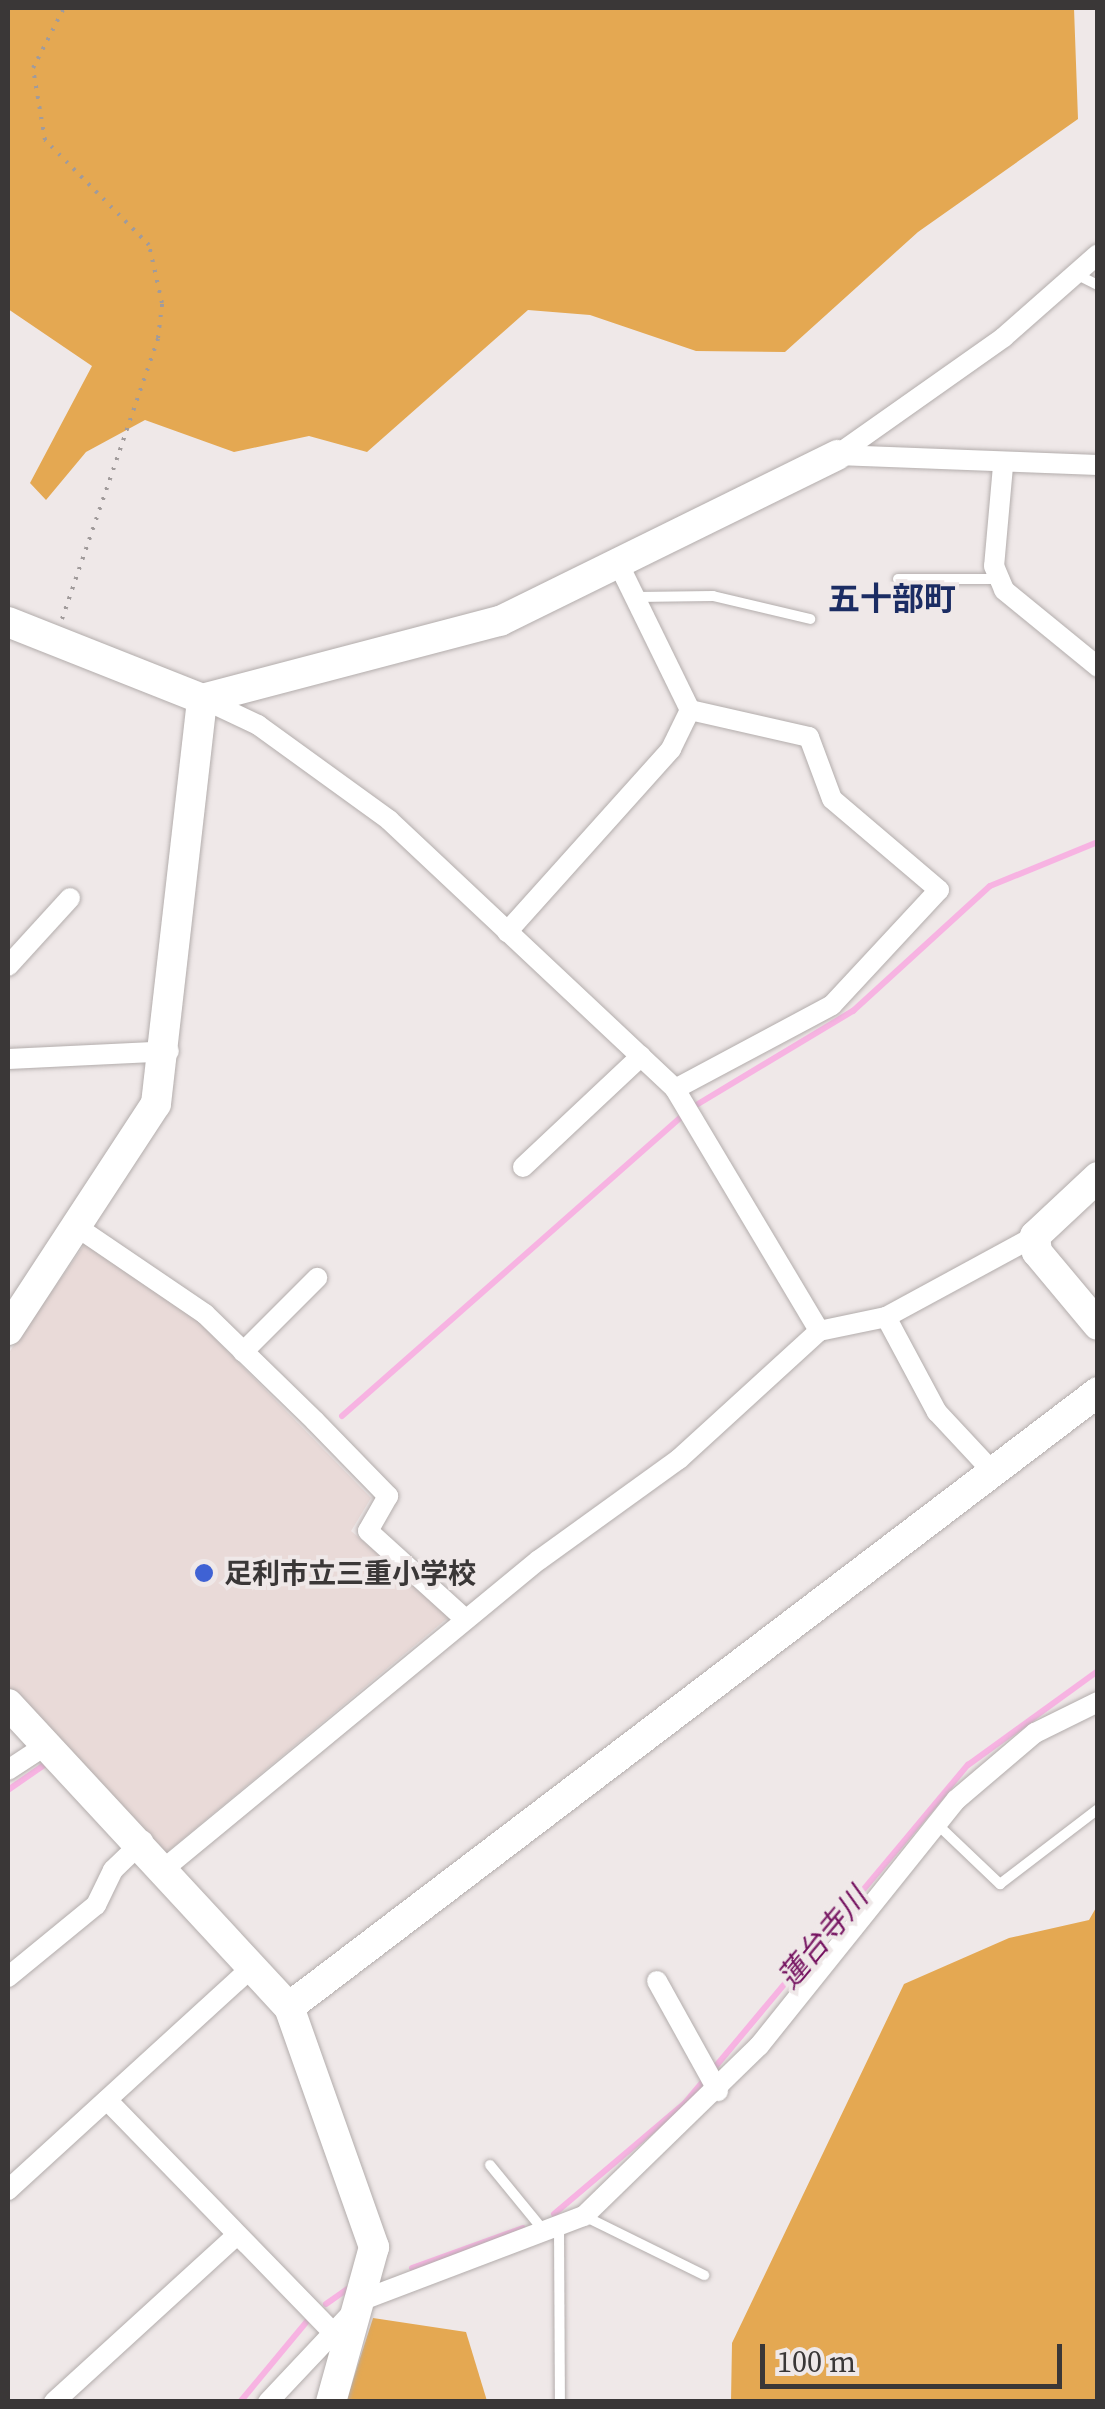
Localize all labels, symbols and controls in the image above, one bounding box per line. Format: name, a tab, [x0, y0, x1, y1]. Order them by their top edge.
district label: 五十部町	[828, 580, 956, 618]
place label: 足利市立三重小学校	[224, 1556, 476, 1590]
marker: 足利市立三重小学校	[193, 1562, 215, 1584]
water label: 蓮台寺川	[771, 1880, 875, 1996]
scale bar	[765, 2324, 1068, 2386]
text: 100 m	[777, 2341, 856, 2382]

